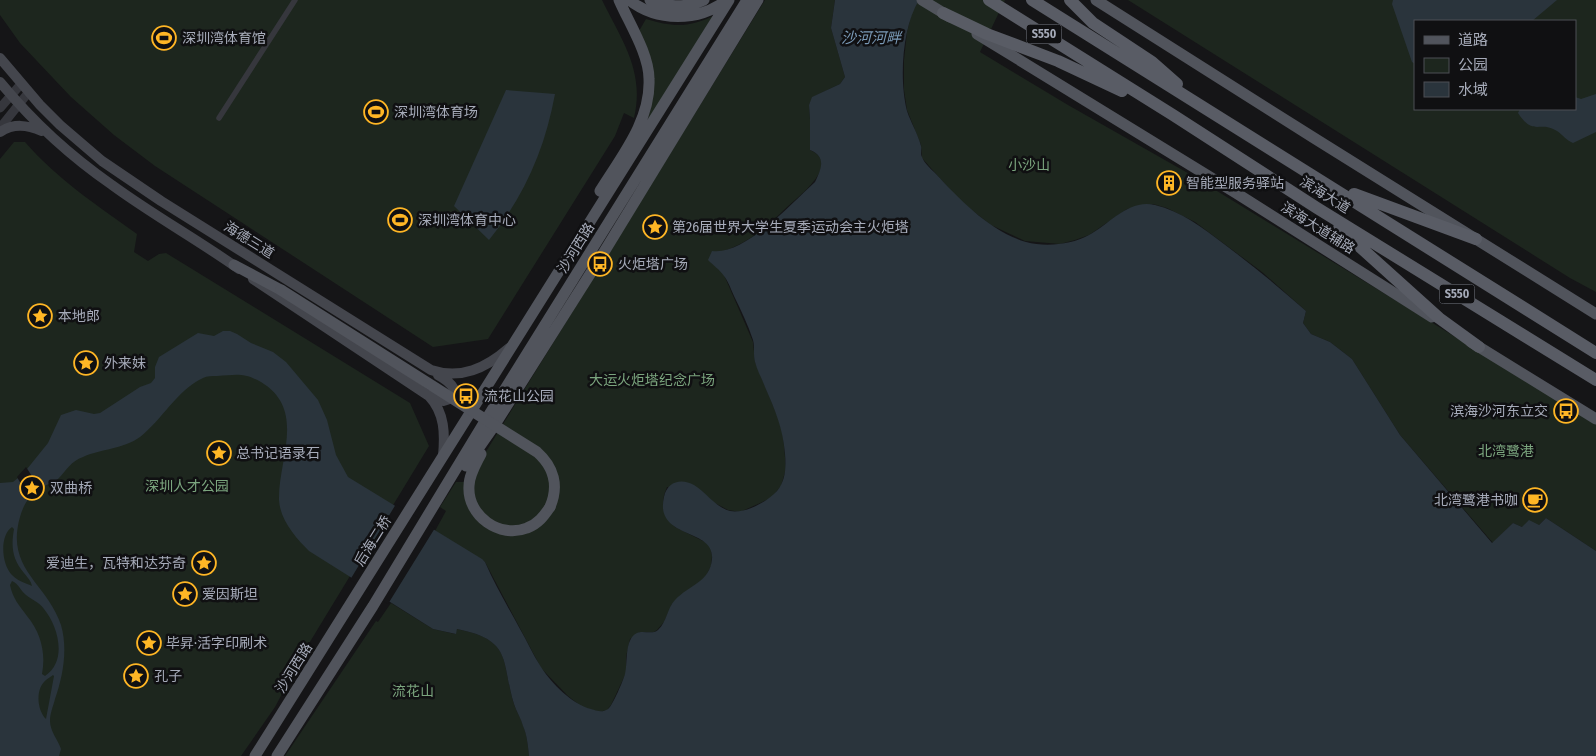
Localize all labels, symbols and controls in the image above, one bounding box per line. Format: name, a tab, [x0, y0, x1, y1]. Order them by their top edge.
legend	[1414, 20, 1576, 110]
road number: S550	[1026, 24, 1062, 44]
sports icon: 深圳湾体育馆	[151, 25, 177, 51]
water label: 沙河河畔	[841, 29, 903, 47]
place label: 深圳湾体育馆	[182, 30, 266, 47]
text: 道路	[1458, 31, 1488, 49]
text: 公园	[1458, 56, 1488, 74]
text: 水域	[1458, 81, 1488, 99]
sports icon: 深圳湾体育场	[363, 99, 389, 125]
place label: 深圳湾体育场	[394, 104, 478, 121]
park label: 小沙山	[1008, 157, 1050, 174]
building icon: 智能型服务驿站	[1156, 170, 1182, 196]
street label: 滨海大道	[1297, 173, 1353, 217]
place label: 智能型服务驿站	[1186, 175, 1284, 192]
street label: 滨海大道辅路	[1278, 199, 1358, 257]
sports icon: 深圳湾体育中心	[387, 207, 413, 233]
place label: 深圳湾体育中心	[418, 212, 516, 229]
place icon: 第26届世界大学生夏季运动会主火炬塔	[642, 214, 668, 240]
street label: 海德三道	[221, 218, 277, 262]
place label: 第26届世界大学生夏季运动会主火炬塔	[672, 219, 909, 236]
street label: 沙河西路	[554, 220, 598, 276]
bus stop icon: 火炬塔广场	[587, 251, 613, 277]
place label: 火炬塔广场	[618, 256, 688, 273]
road number: S550	[1440, 284, 1474, 304]
place icon: 本地郎	[27, 303, 53, 329]
place label: 本地郎	[58, 308, 100, 325]
place icon: 外来妹	[73, 350, 99, 376]
place label: 外来妹	[104, 355, 146, 372]
park label: 大运火炬塔纪念广场	[589, 372, 715, 389]
bus stop icon: 流花山公园	[453, 383, 479, 409]
place label: 流花山公园	[484, 388, 554, 405]
bus stop icon: 滨海沙河东立交	[1553, 398, 1579, 424]
place label: 滨海沙河东立交	[1450, 403, 1548, 420]
place icon: 总书记语录石	[206, 440, 232, 466]
park label: 北湾鹭港	[1478, 443, 1534, 460]
place label: 总书记语录石	[236, 445, 320, 462]
place icon: 双曲桥	[19, 475, 45, 501]
park label: 深圳人才公园	[145, 478, 229, 495]
place label: 双曲桥	[50, 480, 92, 497]
cafe icon: 北湾鹭港书咖	[1522, 487, 1548, 513]
place label: 北湾鹭港书咖	[1434, 492, 1518, 509]
street label: 后海二桥	[351, 513, 395, 569]
place icon: 爱迪生，瓦特和达芬奇	[191, 550, 217, 576]
place label: 爱迪生，瓦特和达芬奇	[46, 555, 186, 572]
place icon: 爱因斯坦	[172, 581, 198, 607]
place label: 爱因斯坦	[202, 586, 258, 603]
place icon: 毕昇·活字印刷术	[136, 630, 162, 656]
place label: 毕昇·活字印刷术	[166, 635, 267, 652]
street label: 沙河西路	[272, 640, 316, 696]
place icon: 孔子	[123, 663, 149, 689]
place label: 孔子	[154, 668, 182, 685]
park label: 流花山	[392, 683, 434, 700]

